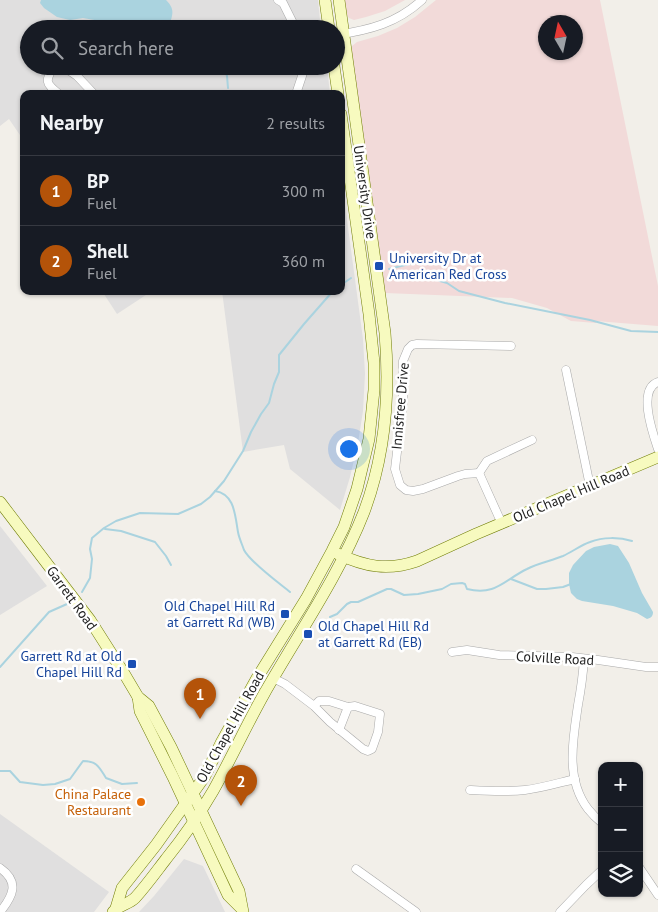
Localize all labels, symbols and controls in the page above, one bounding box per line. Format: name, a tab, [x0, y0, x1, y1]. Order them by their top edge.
north arrow	[538, 15, 583, 60]
search box	[20, 20, 345, 75]
icon: search	[38, 34, 66, 62]
text: Search here	[78, 36, 174, 60]
text: Nearby	[40, 109, 103, 136]
text: 2 results	[266, 113, 325, 133]
street label: University Drive	[350, 144, 380, 240]
text: BP	[87, 169, 109, 193]
text: 1	[51, 181, 61, 201]
text: 300 m	[282, 181, 325, 201]
text: Fuel	[87, 193, 117, 213]
text: Shell	[87, 239, 128, 263]
place label: University Dr at American Red Cross	[389, 249, 507, 283]
text: 2	[51, 251, 61, 271]
text: 360 m	[282, 251, 325, 271]
marker: University Dr at American Red Cross	[373, 260, 385, 272]
text: Fuel	[87, 263, 117, 283]
street label: Innisfree Drive	[387, 362, 413, 450]
your location	[336, 436, 362, 462]
street label: Old Chapel Hill Road	[510, 461, 632, 527]
street label: Garrett Road	[43, 562, 101, 634]
place label: Old Chapel Hill Rd at Garrett Rd (WB)	[164, 597, 275, 631]
marker: Old Chapel Hill Rd at Garrett Rd (WB)	[279, 608, 291, 620]
place label: Old Chapel Hill Rd at Garrett Rd (EB)	[318, 617, 429, 651]
marker: Old Chapel Hill Rd at Garrett Rd (EB)	[302, 628, 314, 640]
place label: Garrett Rd at Old Chapel Hill Rd	[20, 647, 122, 681]
street label: Colville Road	[515, 647, 595, 669]
marker: Garrett Rd at Old Chapel Hill Rd	[126, 658, 138, 670]
street label: Old Chapel Hill Road	[192, 668, 268, 786]
pin: 1	[184, 678, 216, 719]
map controls	[598, 762, 643, 897]
button: +	[598, 762, 643, 807]
pin: 2	[225, 765, 257, 806]
place label: China Palace Restaurant	[55, 785, 131, 819]
marker: China Palace Restaurant	[135, 796, 147, 808]
button: −	[598, 807, 643, 852]
button: layers	[598, 852, 643, 897]

